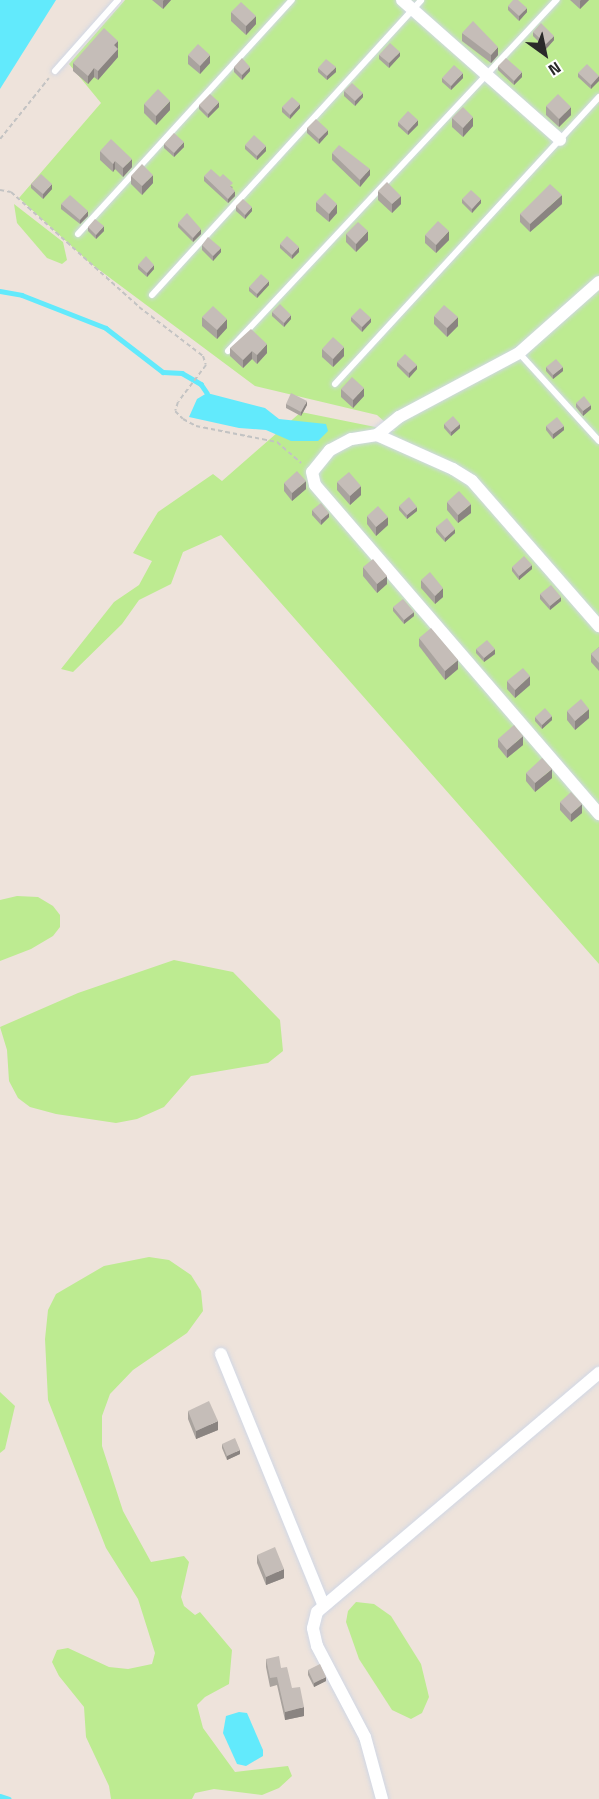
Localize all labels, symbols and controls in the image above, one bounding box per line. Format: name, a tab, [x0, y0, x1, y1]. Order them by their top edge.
north arrow	[515, 24, 575, 84]
text: N	[544, 56, 566, 82]

